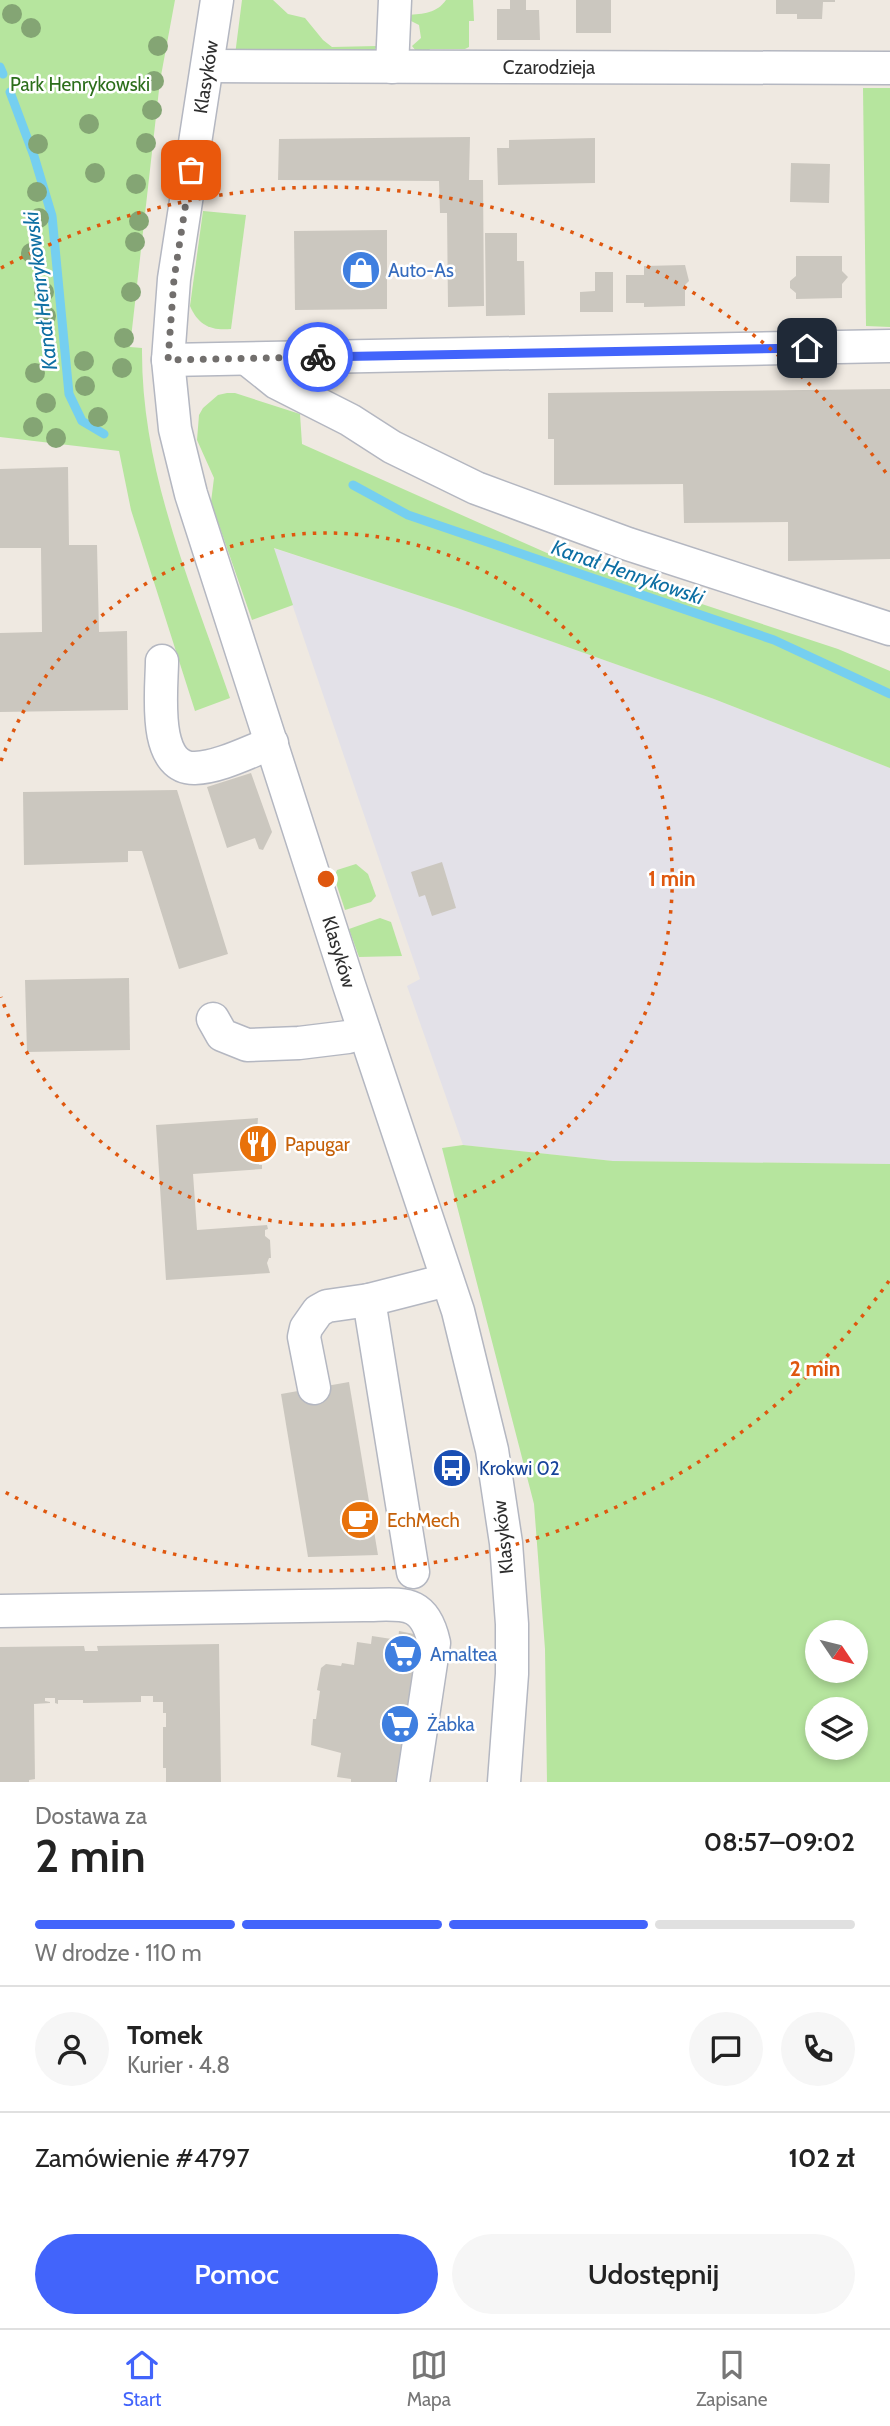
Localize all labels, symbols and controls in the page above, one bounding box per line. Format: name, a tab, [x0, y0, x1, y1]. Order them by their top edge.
street label: Klasyków	[189, 38, 223, 115]
street label: Czarodzieja	[503, 56, 595, 79]
park label: Park Henrykowski	[10, 73, 150, 96]
pin	[161, 140, 221, 200]
icon: bag	[172, 151, 210, 189]
water label: Kanał Henrykowski	[18, 210, 62, 372]
shop icon: Auto-As	[340, 249, 382, 291]
place label: Auto-As	[388, 259, 454, 282]
pin	[777, 318, 837, 378]
courier	[283, 322, 353, 392]
icon: home	[788, 329, 826, 367]
icon: bike	[299, 338, 337, 376]
water label: Kanał Henrykowski	[548, 534, 708, 610]
text: 1 min	[648, 866, 696, 891]
centre of rings	[314, 867, 338, 891]
street label: Klasyków	[317, 913, 361, 991]
restaurant icon: Papugar	[237, 1123, 279, 1165]
place label: Papugar	[285, 1133, 350, 1156]
text: 2 min	[790, 1356, 840, 1381]
bus stop icon: Krokwi 02	[431, 1447, 473, 1489]
place label: Krokwi 02	[479, 1457, 560, 1480]
cafe icon: EchMech	[339, 1499, 381, 1541]
street label: Klasyków	[488, 1499, 518, 1575]
place label: EchMech	[387, 1509, 460, 1532]
north arrow	[805, 1620, 868, 1684]
map controls	[805, 1620, 868, 1760]
supermarket icon: Amaltea	[382, 1633, 424, 1675]
place label: Amaltea	[430, 1643, 497, 1666]
button: layers	[805, 1697, 868, 1760]
supermarket icon: Żabka	[379, 1703, 421, 1745]
place label: Żabka	[427, 1713, 475, 1736]
text: Dostawa za	[35, 1802, 147, 1830]
text: 08:57–09:02	[704, 1826, 855, 1858]
text: 2 min	[35, 1828, 146, 1884]
text: W drodze · 110 m	[35, 1939, 202, 1967]
button: person	[35, 2012, 109, 2086]
button: chat	[689, 2012, 763, 2086]
button: phone	[781, 2012, 855, 2086]
text: Tomek	[127, 2019, 203, 2051]
text: Kurier · 4.8	[127, 2051, 230, 2079]
text: Zamówienie #4797	[35, 2142, 250, 2174]
text: 102 zł	[788, 2142, 855, 2174]
button: Pomoc	[35, 2234, 438, 2314]
button: Udostępnij	[452, 2234, 855, 2314]
tab: Start	[123, 2346, 161, 2411]
tab: Mapa	[407, 2346, 451, 2411]
tab: Zapisane	[696, 2346, 767, 2411]

